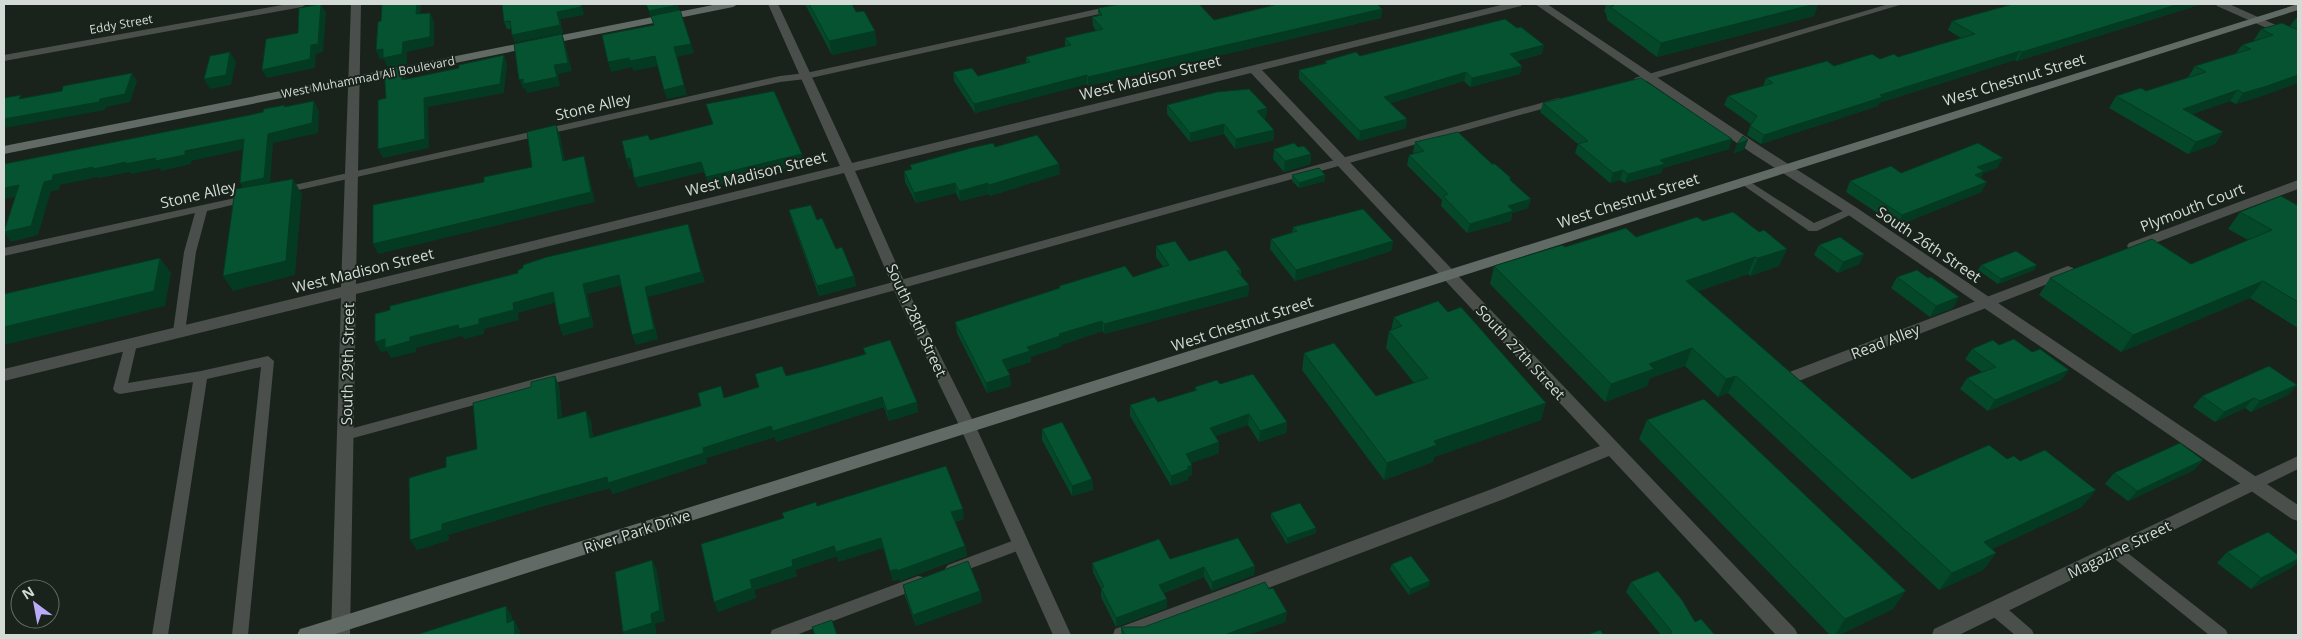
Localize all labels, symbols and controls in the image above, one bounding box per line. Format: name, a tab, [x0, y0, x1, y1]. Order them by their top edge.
street label: Eddy Street	[88, 10, 154, 38]
street label: West Chestnut Street	[1940, 48, 2088, 110]
street label: West Madison Street	[1077, 50, 1223, 104]
street label: West Muhammad Ali Boulevard	[280, 52, 456, 102]
street label: Stone Alley	[553, 87, 633, 124]
street label: West Madison Street	[683, 146, 829, 200]
street label: West Chestnut Street	[1555, 168, 1701, 232]
street label: Stone Alley	[158, 175, 238, 212]
street label: Plymouth Court	[2137, 178, 2247, 236]
street label: South 26th Street	[1873, 201, 1985, 287]
street label: West Madison Street	[290, 243, 436, 297]
street label: South 28th Street	[882, 260, 952, 380]
street label: West Chestnut Street	[1169, 291, 1315, 355]
street label: South 27th Street	[1472, 300, 1570, 404]
street label: South 29th Street	[336, 303, 358, 425]
street label: Read Alley	[1848, 319, 1923, 363]
street label: River Park Drive	[581, 504, 693, 558]
street label: Magazine Street	[2064, 515, 2174, 583]
north arrow	[10, 579, 60, 629]
text: N	[18, 581, 38, 604]

